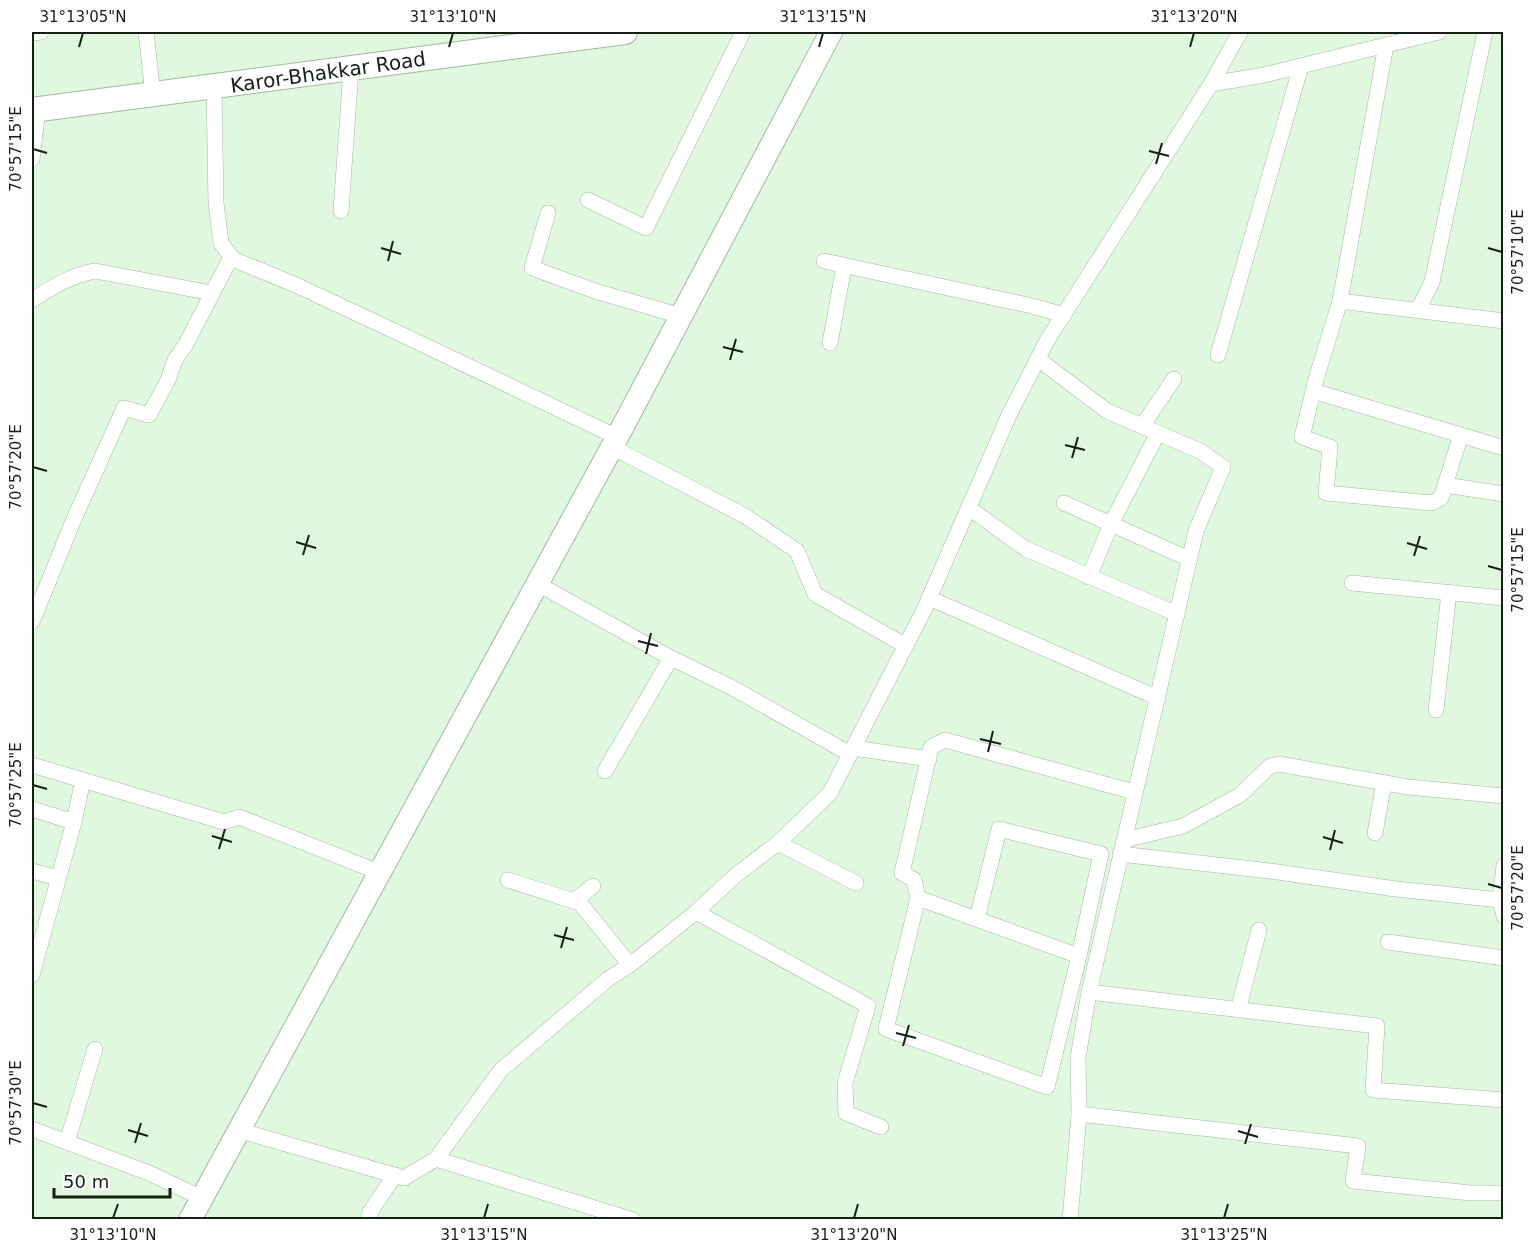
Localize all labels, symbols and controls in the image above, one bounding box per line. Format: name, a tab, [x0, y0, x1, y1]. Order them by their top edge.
text: 31°13'05"N	[39, 8, 127, 26]
text: 31°13'10"N	[409, 8, 497, 26]
text: 31°13'15"N	[779, 8, 867, 26]
text: 31°13'20"N	[1150, 8, 1238, 26]
street label: Karor-Bhakkar Road	[229, 46, 427, 98]
text: 70°57'15"E	[7, 106, 25, 192]
text: 70°57'10"E	[1509, 209, 1527, 295]
text: 70°57'20"E	[7, 424, 25, 510]
text: 70°57'15"E	[1509, 527, 1527, 613]
text: 70°57'25"E	[7, 742, 25, 828]
text: 70°57'20"E	[1509, 845, 1527, 931]
text: 70°57'30"E	[7, 1060, 25, 1146]
scale bar	[54, 1161, 170, 1199]
text: 50 m	[63, 1171, 109, 1192]
text: 31°13'10"N	[69, 1226, 157, 1244]
text: 31°13'15"N	[440, 1226, 528, 1244]
text: 31°13'20"N	[810, 1226, 898, 1244]
text: 31°13'25"N	[1180, 1226, 1268, 1244]

